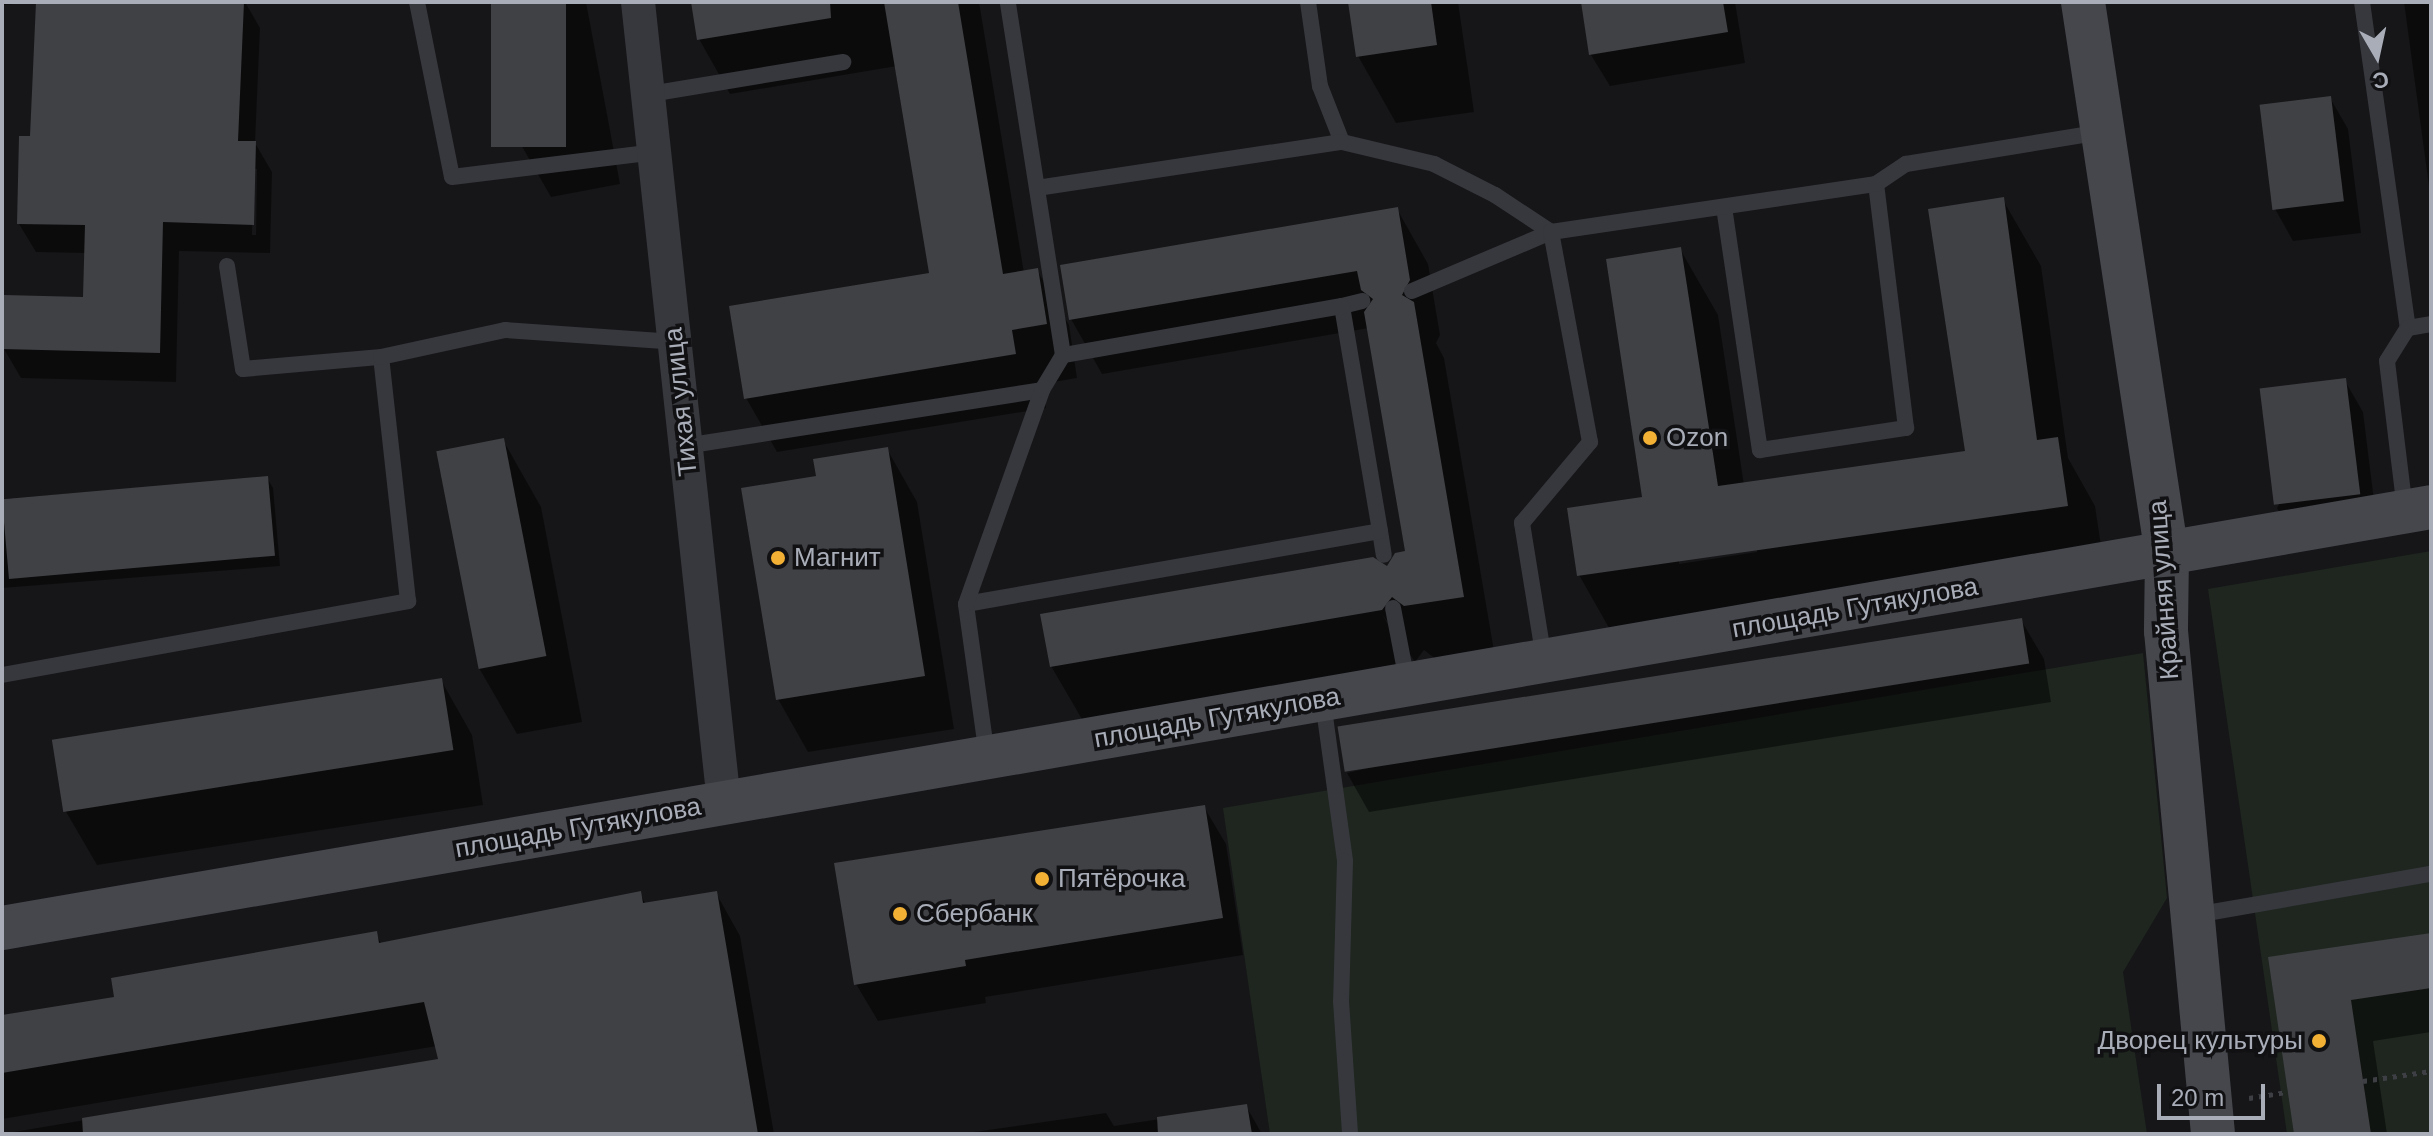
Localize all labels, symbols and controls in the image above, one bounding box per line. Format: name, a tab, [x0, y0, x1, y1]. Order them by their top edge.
north arrow	[2337, 16, 2417, 96]
text: С	[2371, 67, 2391, 94]
street label: Тихая улица	[658, 326, 704, 478]
place label: Ozon	[1666, 422, 1728, 454]
marker: Ozon	[1641, 429, 1659, 447]
street label: Крайняя улица	[2142, 499, 2186, 681]
place label: Магнит	[794, 542, 881, 574]
marker: Магнит	[769, 549, 787, 567]
street label: площадь Гутякулова	[1730, 571, 1980, 645]
street label: площадь Гутякулова	[1092, 681, 1342, 755]
street label: площадь Гутякулова	[453, 791, 703, 865]
place label: Пятёрочка	[1058, 863, 1185, 895]
marker: Пятёрочка	[1033, 870, 1051, 888]
place label: Сбербанк	[916, 898, 1033, 930]
marker: Сбербанк	[891, 905, 909, 923]
place label: Дворец культуры	[2098, 1025, 2303, 1057]
marker: Дворец культуры	[2310, 1032, 2328, 1050]
scale bar	[2161, 1068, 2269, 1118]
text: 20 m	[2171, 1084, 2224, 1111]

